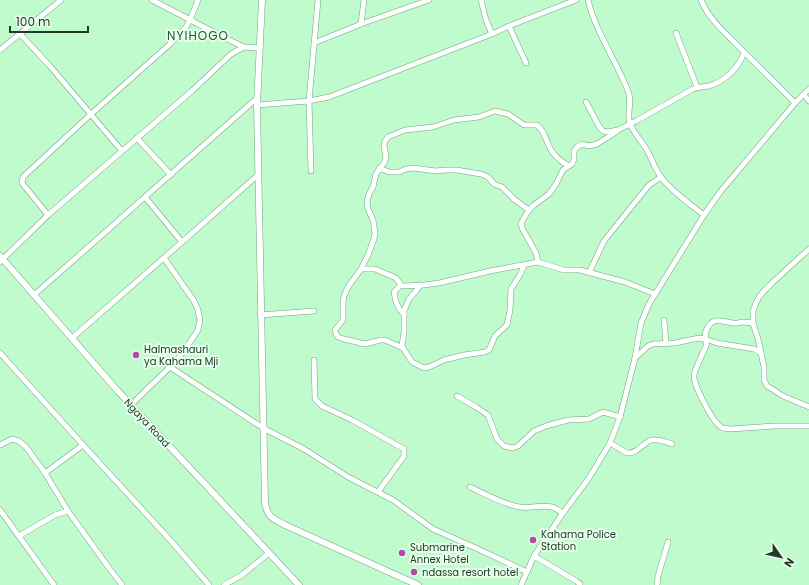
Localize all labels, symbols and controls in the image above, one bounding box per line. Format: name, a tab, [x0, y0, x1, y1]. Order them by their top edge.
scale bar	[10, 8, 88, 34]
text: 100 m	[16, 13, 50, 30]
district label: NYIHOGO	[167, 27, 229, 44]
place label: Halmashauri ya Kahama Mji	[144, 342, 218, 369]
marker: Halmashauri ya Kahama Mji	[131, 350, 141, 360]
street label: Ngaya Road	[121, 395, 173, 451]
place label: Kahama Police Station	[541, 527, 616, 554]
marker: Kahama Police Station	[528, 535, 538, 545]
north arrow	[761, 537, 801, 577]
place label: Submarine Annex Hotel	[410, 540, 469, 567]
marker: Submarine Annex Hotel	[397, 548, 407, 558]
text: N	[780, 555, 798, 570]
place label: ndassa resort hotel	[422, 565, 518, 580]
marker: ndassa resort hotel	[409, 567, 419, 577]

